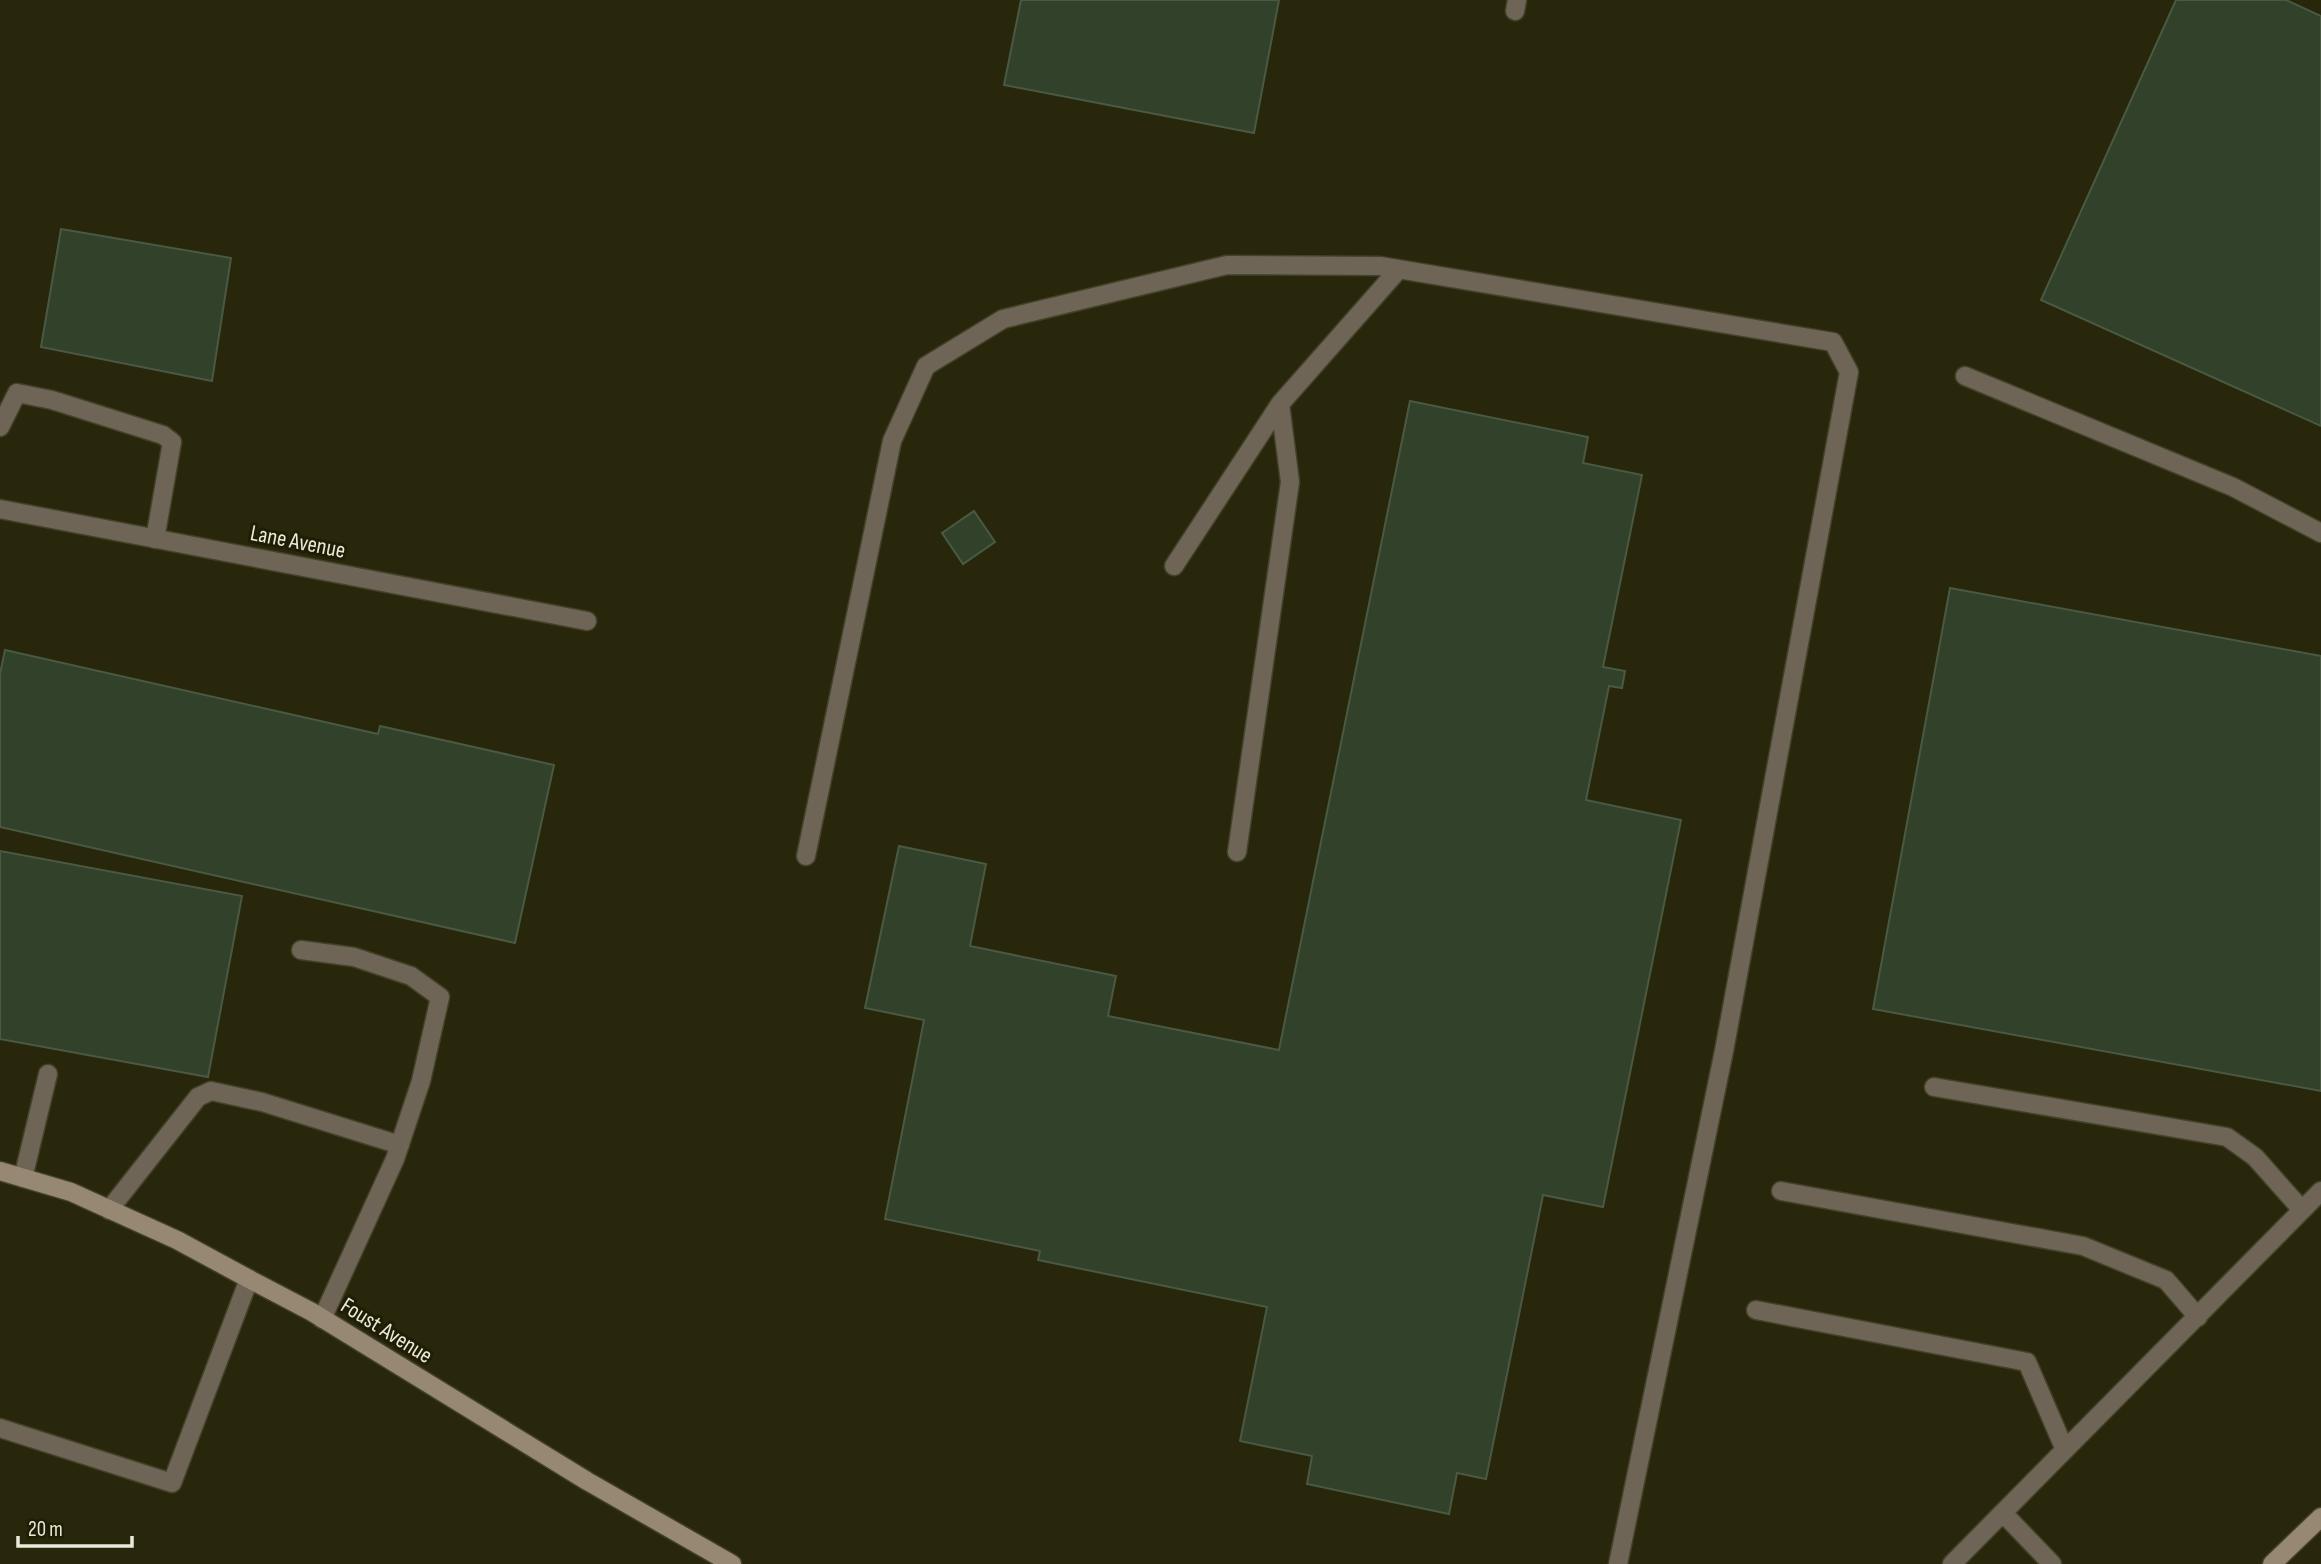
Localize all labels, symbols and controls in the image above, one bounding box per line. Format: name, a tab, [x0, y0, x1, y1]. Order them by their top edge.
street label: Lane Avenue	[248, 519, 348, 565]
street label: Foust Avenue	[335, 1292, 437, 1370]
scale bar	[18, 1504, 131, 1548]
text: 20 m	[28, 1517, 63, 1542]

